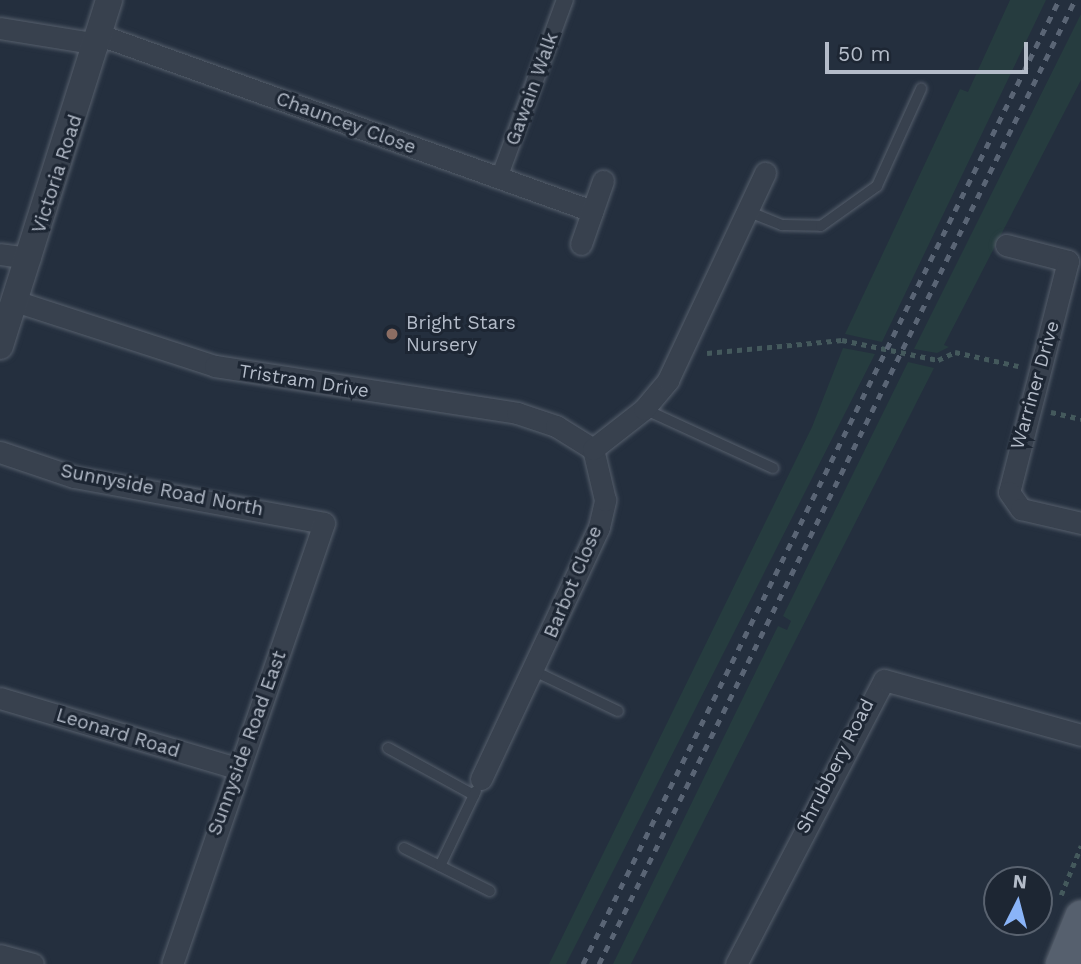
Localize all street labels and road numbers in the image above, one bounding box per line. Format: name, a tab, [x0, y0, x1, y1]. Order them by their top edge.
street label: Gawain Walk	[501, 29, 563, 149]
street label: Chauncey Close	[273, 87, 419, 159]
street label: Victoria Road	[27, 112, 87, 236]
street label: Warriner Drive	[1006, 318, 1064, 452]
street label: Tristram Drive	[238, 359, 370, 403]
street label: Sunnyside Road North	[59, 459, 265, 521]
street label: Barbot Close	[539, 522, 607, 642]
street label: Sunnyside Road East	[203, 648, 291, 838]
street label: Shrubbery Road	[791, 695, 879, 837]
street label: Leonard Road	[53, 703, 183, 763]

